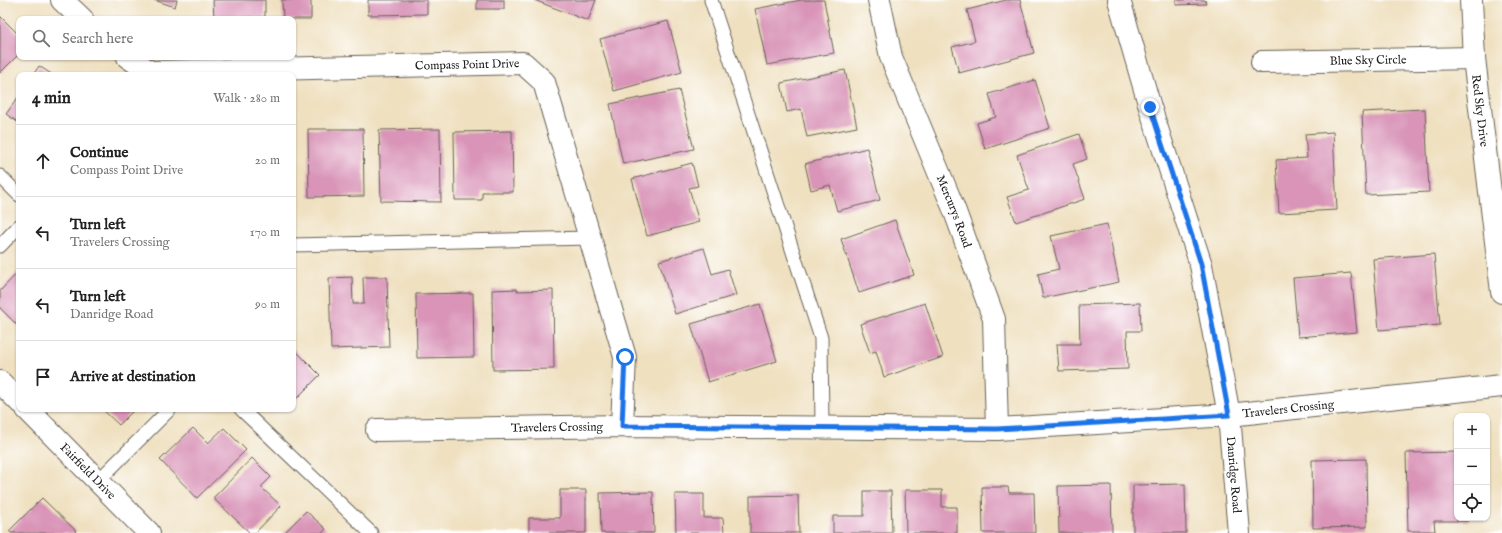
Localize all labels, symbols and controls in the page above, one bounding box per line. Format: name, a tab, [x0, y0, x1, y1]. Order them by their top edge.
search box	[16, 16, 296, 60]
icon: search	[30, 27, 52, 49]
text: Search here	[62, 29, 133, 48]
street label: Blue Sky Circle	[1329, 52, 1407, 69]
street label: Compass Point Drive	[415, 56, 520, 74]
street label: Red Sky Drive	[1468, 74, 1492, 148]
text: 4 min	[32, 88, 71, 109]
text: Walk · 280 m	[213, 90, 280, 107]
route end	[1141, 98, 1159, 116]
text: Continue	[70, 143, 128, 162]
icon: ahead	[32, 150, 54, 172]
text: 20 m	[255, 152, 280, 169]
text: Compass Point Drive	[70, 162, 183, 179]
street label: Mercurys Road	[933, 173, 975, 250]
text: Turn left	[70, 215, 126, 234]
icon: left	[32, 222, 54, 244]
text: 170 m	[250, 224, 280, 241]
text: Travelers Crossing	[70, 234, 170, 251]
text: Turn left	[70, 287, 126, 306]
icon: left	[32, 294, 54, 316]
text: 90 m	[255, 296, 280, 313]
text: Danridge Road	[70, 306, 153, 323]
route start	[616, 348, 634, 366]
icon: arrive	[32, 366, 54, 388]
text: Arrive at destination	[70, 367, 196, 386]
street label: Travelers Crossing	[1242, 397, 1335, 422]
map controls	[1454, 413, 1490, 521]
button: +	[1454, 413, 1490, 449]
street label: Travelers Crossing	[511, 419, 604, 436]
street label: Danridge Road	[1223, 436, 1244, 514]
street label: Fairfield Drive	[57, 440, 119, 503]
button: −	[1454, 449, 1490, 485]
button: locate	[1454, 485, 1490, 521]

